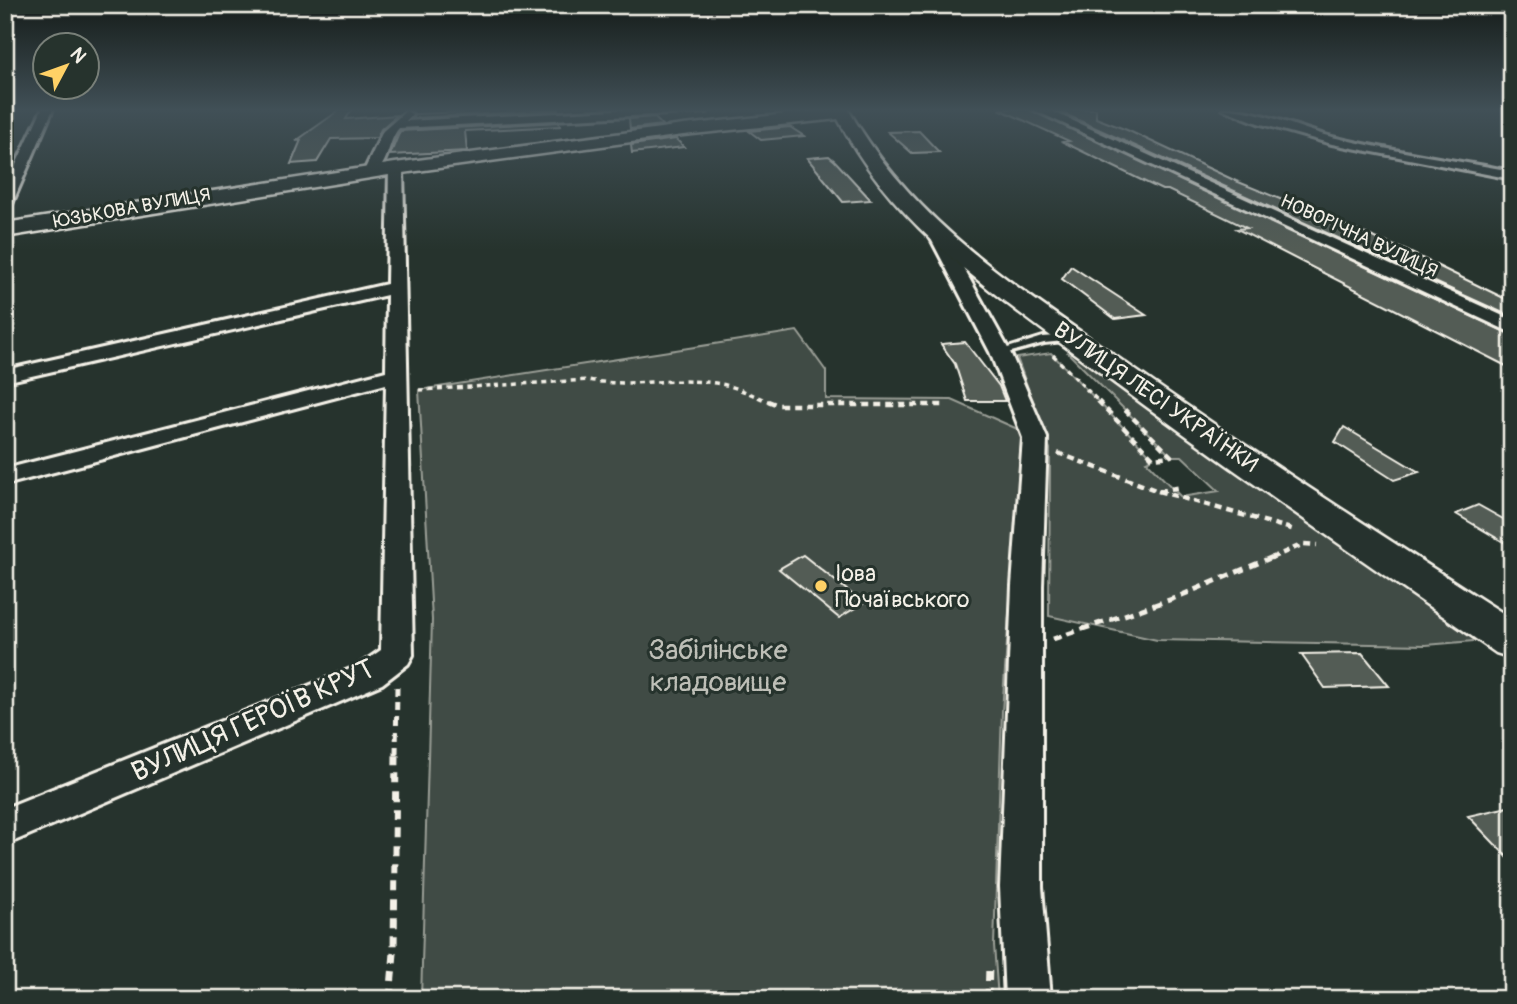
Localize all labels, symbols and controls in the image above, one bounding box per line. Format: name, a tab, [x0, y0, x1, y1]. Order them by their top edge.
north arrow	[32, 32, 102, 102]
text: N	[65, 43, 91, 68]
street label: ЮЗЬКОВА ВУЛИЦЯ	[52, 182, 212, 234]
street label: НОВОРІЧНА ВУЛИЦЯ	[1276, 189, 1442, 283]
street label: ВУЛИЦЯ ЛЕСІ УКРАЇНКИ	[1048, 315, 1264, 479]
place label: Іова Почаївського	[835, 559, 969, 614]
marker: Іова Почаївського	[813, 578, 829, 594]
park label: Забілінське кладовище	[648, 633, 788, 700]
street label: ВУЛИЦЯ ГЕРОЇВ КРУТ	[126, 652, 380, 790]

